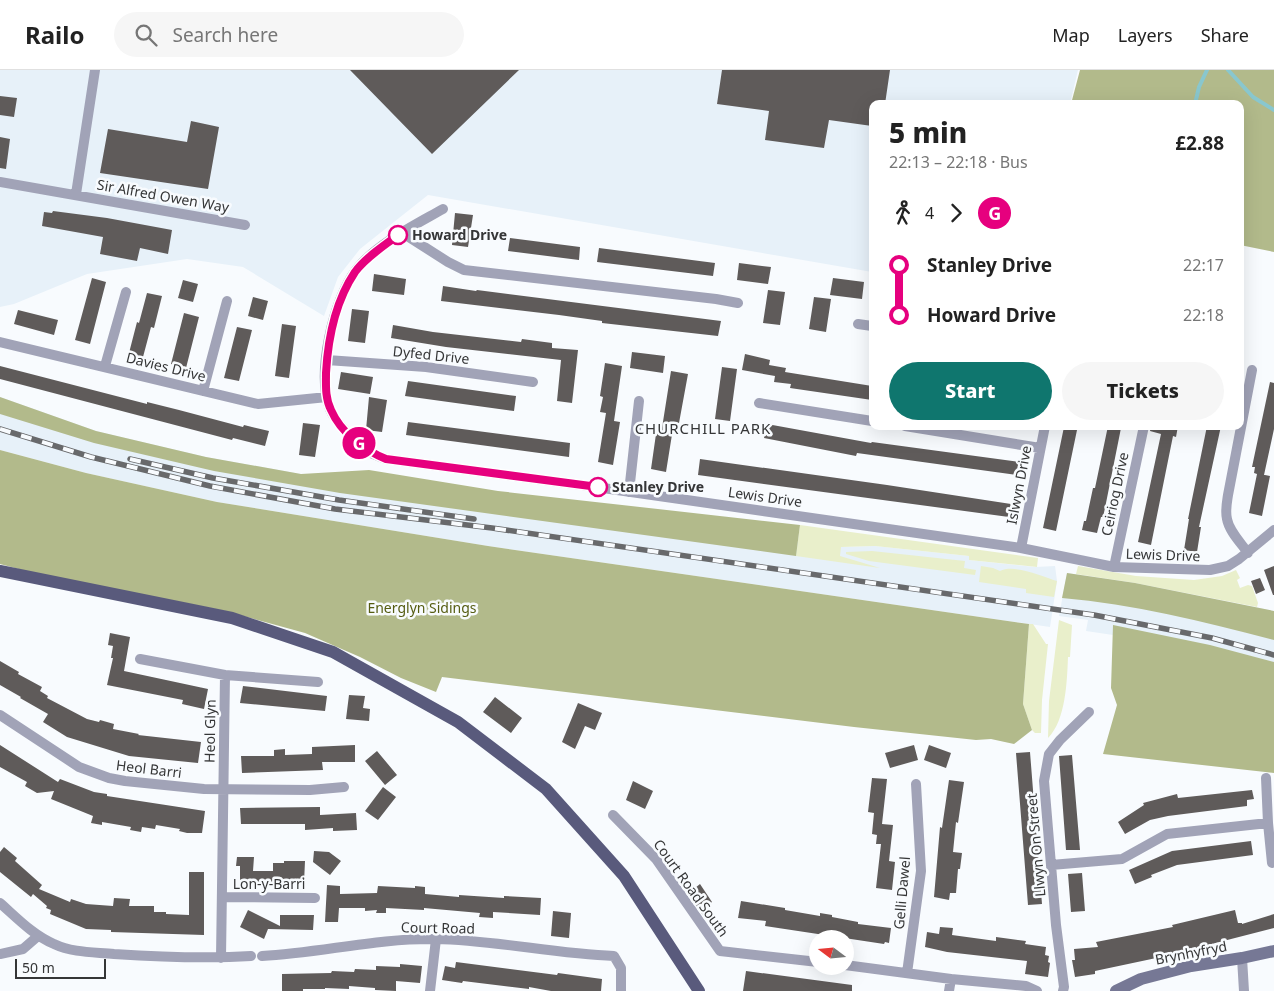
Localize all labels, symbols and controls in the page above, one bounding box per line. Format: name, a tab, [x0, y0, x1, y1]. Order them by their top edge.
search box	[114, 12, 464, 57]
text: Railo	[25, 18, 84, 51]
icon: search	[132, 21, 160, 49]
text: Search here	[172, 22, 278, 48]
text: Map	[1052, 23, 1090, 47]
text: Layers	[1118, 23, 1173, 47]
text: Share	[1201, 23, 1249, 47]
text: 5 min	[889, 113, 967, 151]
text: £2.88	[1175, 130, 1224, 156]
text: 22:13 – 22:18 · Bus	[889, 151, 1028, 173]
street label: Sir Alfred Owen Way	[96, 175, 231, 217]
icon: walk	[889, 199, 917, 227]
icon: forward	[942, 199, 970, 227]
text: G	[988, 201, 1001, 225]
text: 4	[925, 202, 934, 224]
marker: Howard Drive	[388, 225, 408, 245]
place label: Howard Drive	[412, 225, 507, 244]
text: Stanley Drive	[927, 252, 1052, 278]
text: 22:17	[1183, 254, 1224, 276]
text: Howard Drive	[927, 302, 1056, 328]
text: 22:18	[1183, 304, 1224, 326]
street label: Dyfed Drive	[392, 341, 470, 368]
street label: Davies Drive	[124, 347, 208, 386]
button: Start	[889, 362, 1052, 420]
button: Tickets	[1062, 362, 1224, 420]
district label: CHURCHILL PARK	[635, 418, 771, 438]
line badge: G	[343, 427, 375, 459]
text: G	[352, 431, 366, 455]
street label: Islwyn Drive	[1002, 444, 1035, 526]
street label: Ceiriog Drive	[1096, 450, 1133, 537]
marker: Stanley Drive	[588, 477, 608, 497]
place label: Stanley Drive	[612, 477, 704, 496]
street label: Lewis Drive	[727, 482, 803, 511]
street label: Lewis Drive	[1125, 544, 1201, 565]
park label: Energlyn Sidings	[367, 598, 477, 617]
street label: Heol Glyn	[199, 699, 220, 763]
street label: Heol Barri	[115, 755, 183, 782]
street label: Llwyn On Street	[1022, 793, 1049, 898]
street label: Court Road South	[650, 835, 733, 940]
street label: Gelli Dawel	[889, 856, 914, 930]
street label: Lon-y-Barri	[233, 874, 305, 893]
street label: Court Road	[401, 917, 475, 938]
north arrow	[809, 930, 854, 975]
map controls	[809, 930, 854, 975]
street label: Brynhyfryd	[1153, 936, 1228, 969]
scale bar	[15, 956, 106, 979]
text: 50 m	[22, 958, 55, 977]

